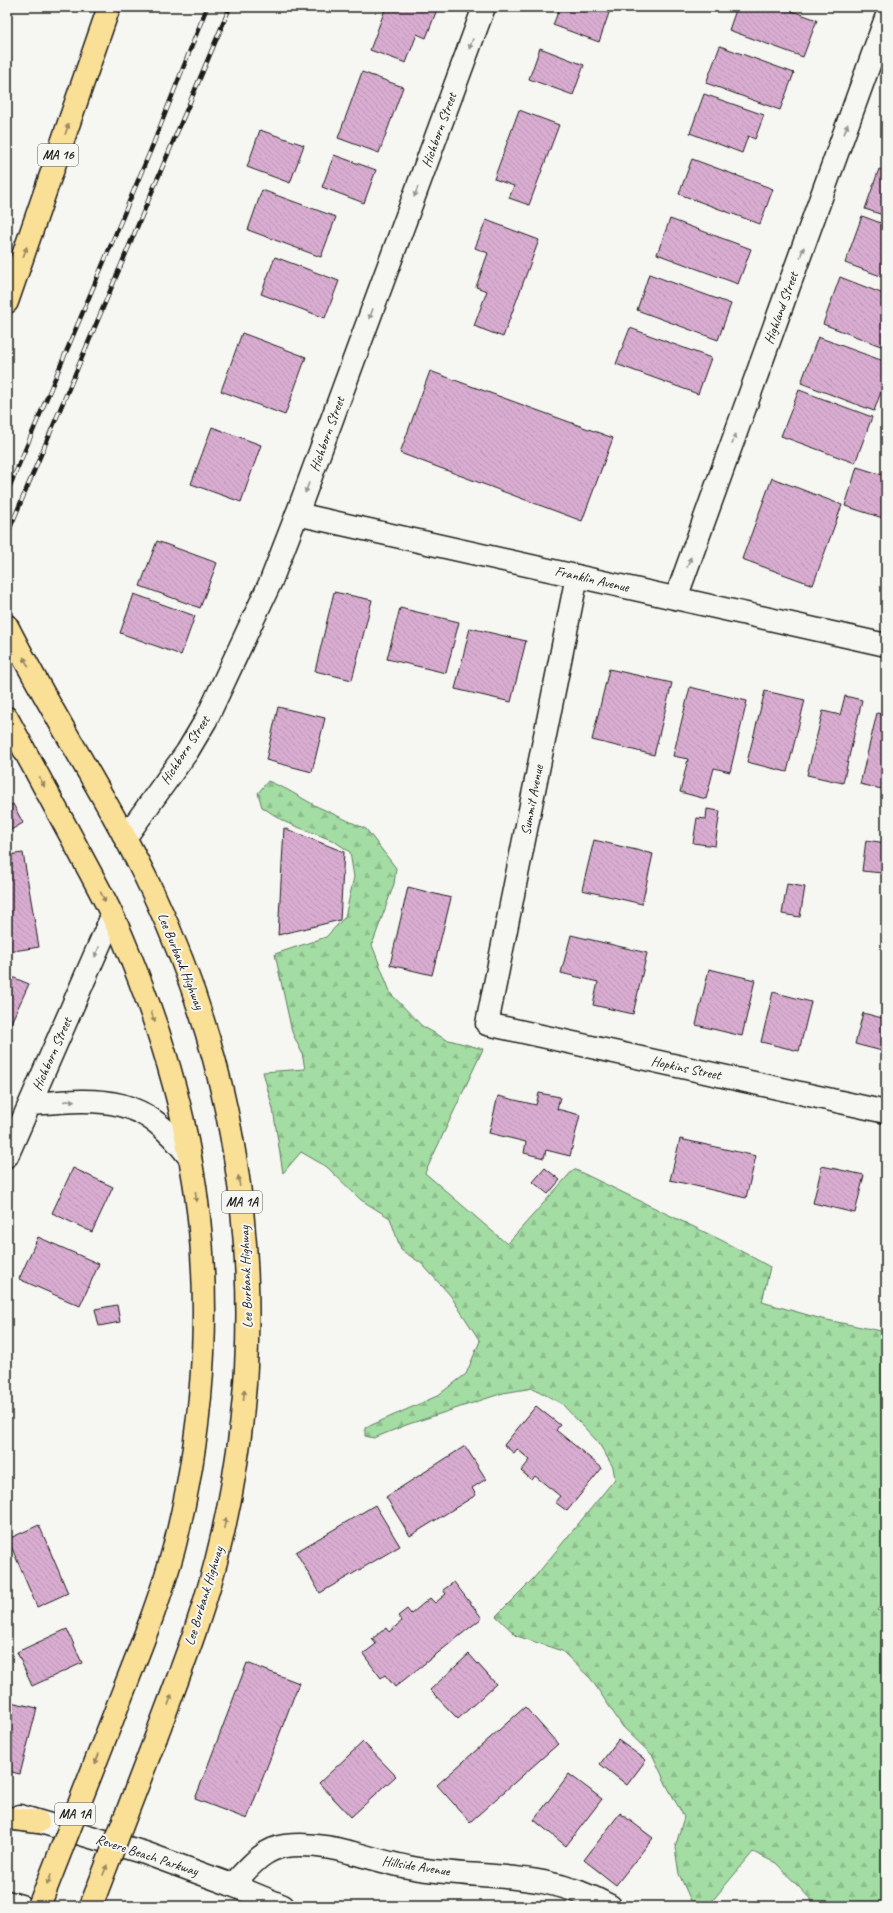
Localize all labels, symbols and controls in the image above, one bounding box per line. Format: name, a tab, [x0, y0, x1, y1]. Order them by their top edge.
one-way arrow	[467, 38, 473, 50]
street label: Hichborn Street	[418, 89, 461, 170]
one-way arrow	[64, 123, 70, 135]
one-way arrow	[844, 123, 850, 135]
road number: MA 16	[38, 144, 78, 166]
one-way arrow	[413, 186, 419, 198]
one-way arrow	[799, 245, 805, 257]
one-way arrow	[22, 246, 28, 258]
street label: Highland Street	[760, 268, 802, 346]
one-way arrow	[368, 308, 374, 320]
street label: Hichborn Street	[306, 393, 349, 474]
one-way arrow	[731, 433, 737, 445]
one-way arrow	[303, 483, 309, 495]
one-way arrow	[687, 555, 693, 567]
street label: Franklin Avenue	[553, 562, 632, 596]
one-way arrow	[22, 656, 29, 668]
street label: Hichborn Street	[157, 712, 214, 787]
street label: Summit Avenue	[517, 762, 547, 836]
one-way arrow	[38, 776, 45, 788]
one-way arrow	[100, 891, 106, 903]
street label: Lee Burbank Highway	[154, 910, 209, 1013]
one-way arrow	[94, 946, 100, 957]
one-way arrow	[150, 1011, 156, 1023]
street label: Hichborn Street	[28, 1014, 76, 1093]
street label: Hopkins Street	[650, 1052, 724, 1084]
one-way arrow	[63, 1098, 75, 1104]
one-way arrow	[236, 1175, 242, 1187]
one-way arrow	[193, 1191, 199, 1203]
road number: MA 1A	[222, 1191, 262, 1213]
street label: Lee Burbank Highway	[236, 1224, 256, 1328]
one-way arrow	[241, 1389, 248, 1401]
one-way arrow	[222, 1517, 228, 1529]
street label: Lee Burbank Highway	[181, 1543, 227, 1647]
one-way arrow	[167, 1694, 173, 1706]
one-way arrow	[93, 1754, 99, 1766]
road number: MA 1A	[55, 1803, 95, 1825]
street label: Revere Beach Parkway	[94, 1830, 201, 1880]
street label: Hillside Avenue	[381, 1852, 453, 1880]
one-way arrow	[102, 1863, 108, 1875]
one-way arrow	[46, 1875, 52, 1887]

